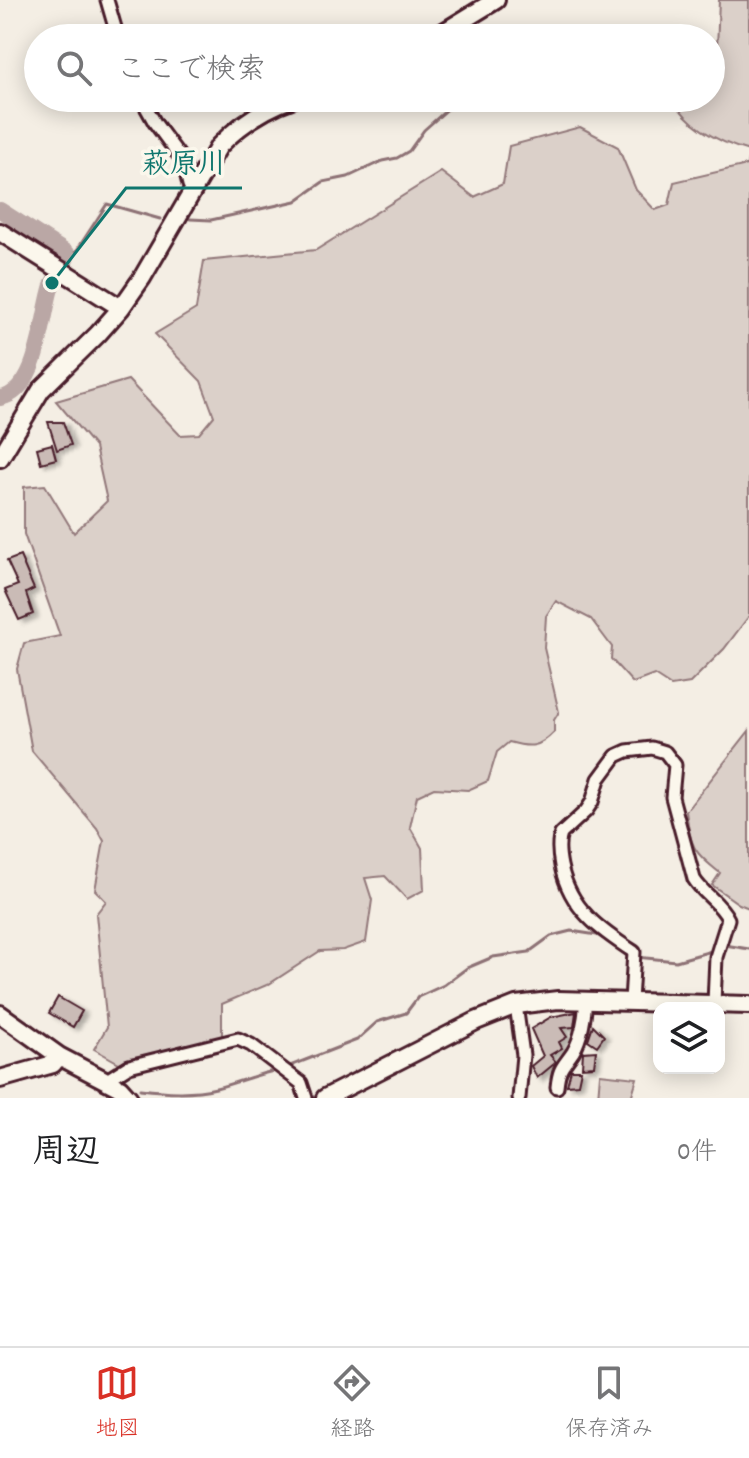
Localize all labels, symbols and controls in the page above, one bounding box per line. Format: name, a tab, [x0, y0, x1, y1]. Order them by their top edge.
search box	[24, 24, 725, 112]
icon: search	[52, 46, 96, 90]
text: ここで検索	[116, 51, 266, 94]
callout: 萩原川	[126, 136, 242, 188]
text: 萩原川	[142, 147, 226, 187]
map controls	[653, 1002, 725, 1074]
button: layers	[653, 1002, 725, 1074]
text: 周辺	[32, 1130, 100, 1179]
text: 0件	[677, 1135, 717, 1172]
tab: 地図	[95, 1361, 140, 1446]
tab: 経路	[330, 1361, 375, 1446]
tab: 保存済み	[565, 1361, 654, 1446]

